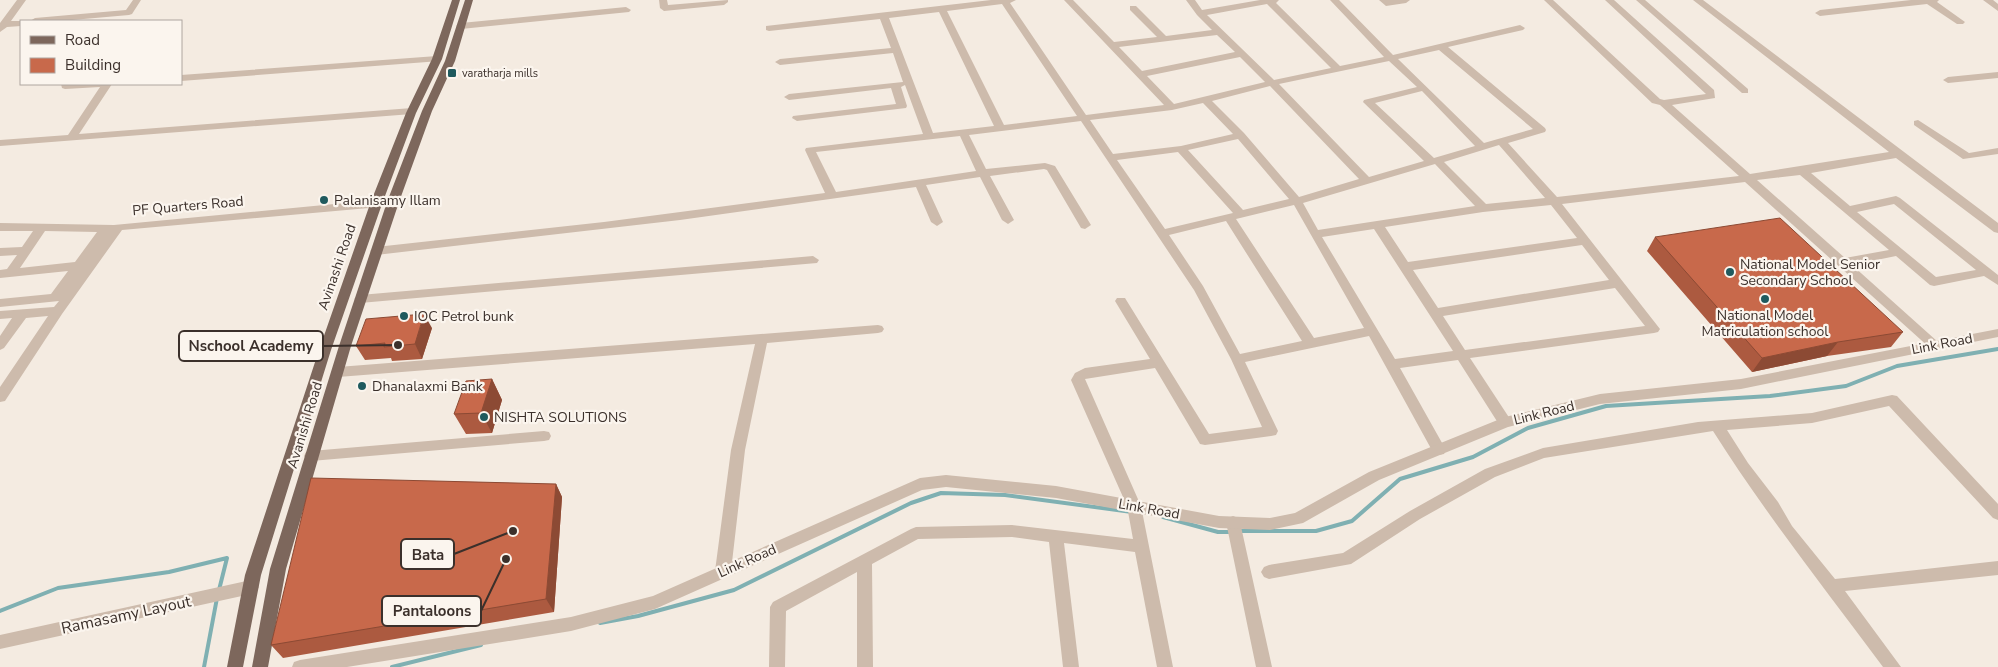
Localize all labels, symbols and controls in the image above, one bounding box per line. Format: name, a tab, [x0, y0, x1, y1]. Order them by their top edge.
legend	[20, 20, 182, 85]
text: Road	[65, 30, 100, 50]
text: Building	[65, 55, 121, 75]
place label: varatharja mills	[462, 66, 538, 81]
marker: varatharja mills	[446, 67, 458, 79]
place label: Palanisamy Illam	[334, 191, 441, 210]
street label: PF Quarters Road	[132, 192, 244, 220]
marker: Palanisamy Illam	[318, 194, 330, 206]
street label: Avinashi Road	[313, 221, 361, 313]
place label: National Model Senior Secondary School	[1740, 255, 1880, 290]
marker: National Model Senior Secondary School	[1724, 266, 1736, 278]
marker: National Model Matriculation school	[1759, 293, 1771, 305]
place label: National Model Matriculation school	[1702, 306, 1829, 341]
place label: IOC Petrol bunk	[414, 307, 515, 326]
marker: IOC Petrol bunk	[398, 310, 410, 322]
street label: Link Road	[1910, 329, 1974, 359]
callout: Nschool Academy	[179, 331, 323, 361]
text: Nschool Academy	[189, 336, 314, 356]
place label: Dhanalaxmi Bank	[372, 377, 484, 396]
street label: Avanishi Road	[283, 379, 327, 471]
marker: Dhanalaxmi Bank	[356, 380, 368, 392]
street label: Link Road	[1512, 396, 1576, 430]
place label: NISHTA SOLUTIONS	[494, 408, 627, 427]
marker: NISHTA SOLUTIONS	[478, 411, 490, 423]
street label: Link Road	[1117, 494, 1181, 524]
callout: Bata	[401, 539, 454, 569]
street label: Link Road	[715, 540, 779, 582]
text: Bata	[412, 545, 444, 565]
street label: Ramasamy Layout	[59, 590, 193, 639]
callout: Pantaloons	[382, 596, 481, 626]
text: Pantaloons	[393, 601, 471, 621]

